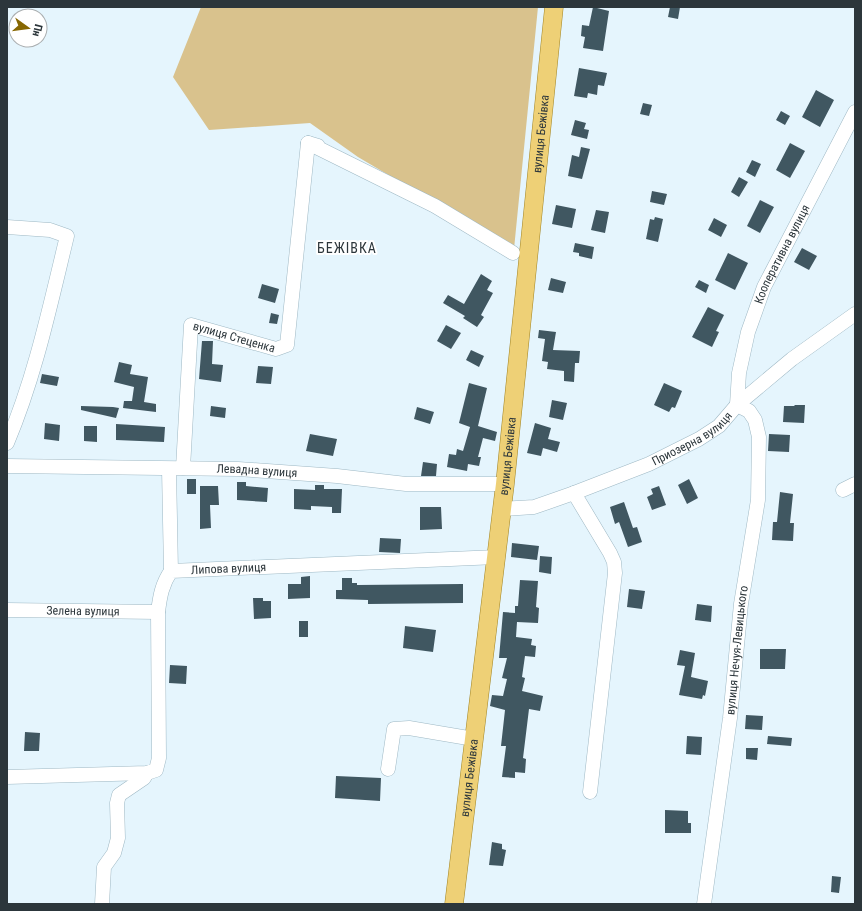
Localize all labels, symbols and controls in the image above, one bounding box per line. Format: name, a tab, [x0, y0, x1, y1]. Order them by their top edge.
north arrow	[8, 8, 48, 48]
text: Пн	[29, 23, 45, 38]
street label: вулиця Бежівка	[530, 94, 552, 174]
street label: Кооперативна вулиця	[752, 202, 813, 306]
district label: БЕЖІВКА	[317, 240, 377, 256]
street label: вулиця Стеценка	[191, 319, 277, 355]
street label: Приозерна вулиця	[649, 409, 735, 468]
street label: вулиця Бежівка	[497, 416, 519, 496]
street label: Левадна вулиця	[216, 462, 298, 480]
street label: Липова вулиця	[191, 560, 267, 577]
street label: вулиця Нечуя-Левицького	[723, 585, 751, 715]
street label: Зелена вулиця	[46, 604, 120, 618]
street label: вулиця Бежівка	[458, 738, 481, 818]

